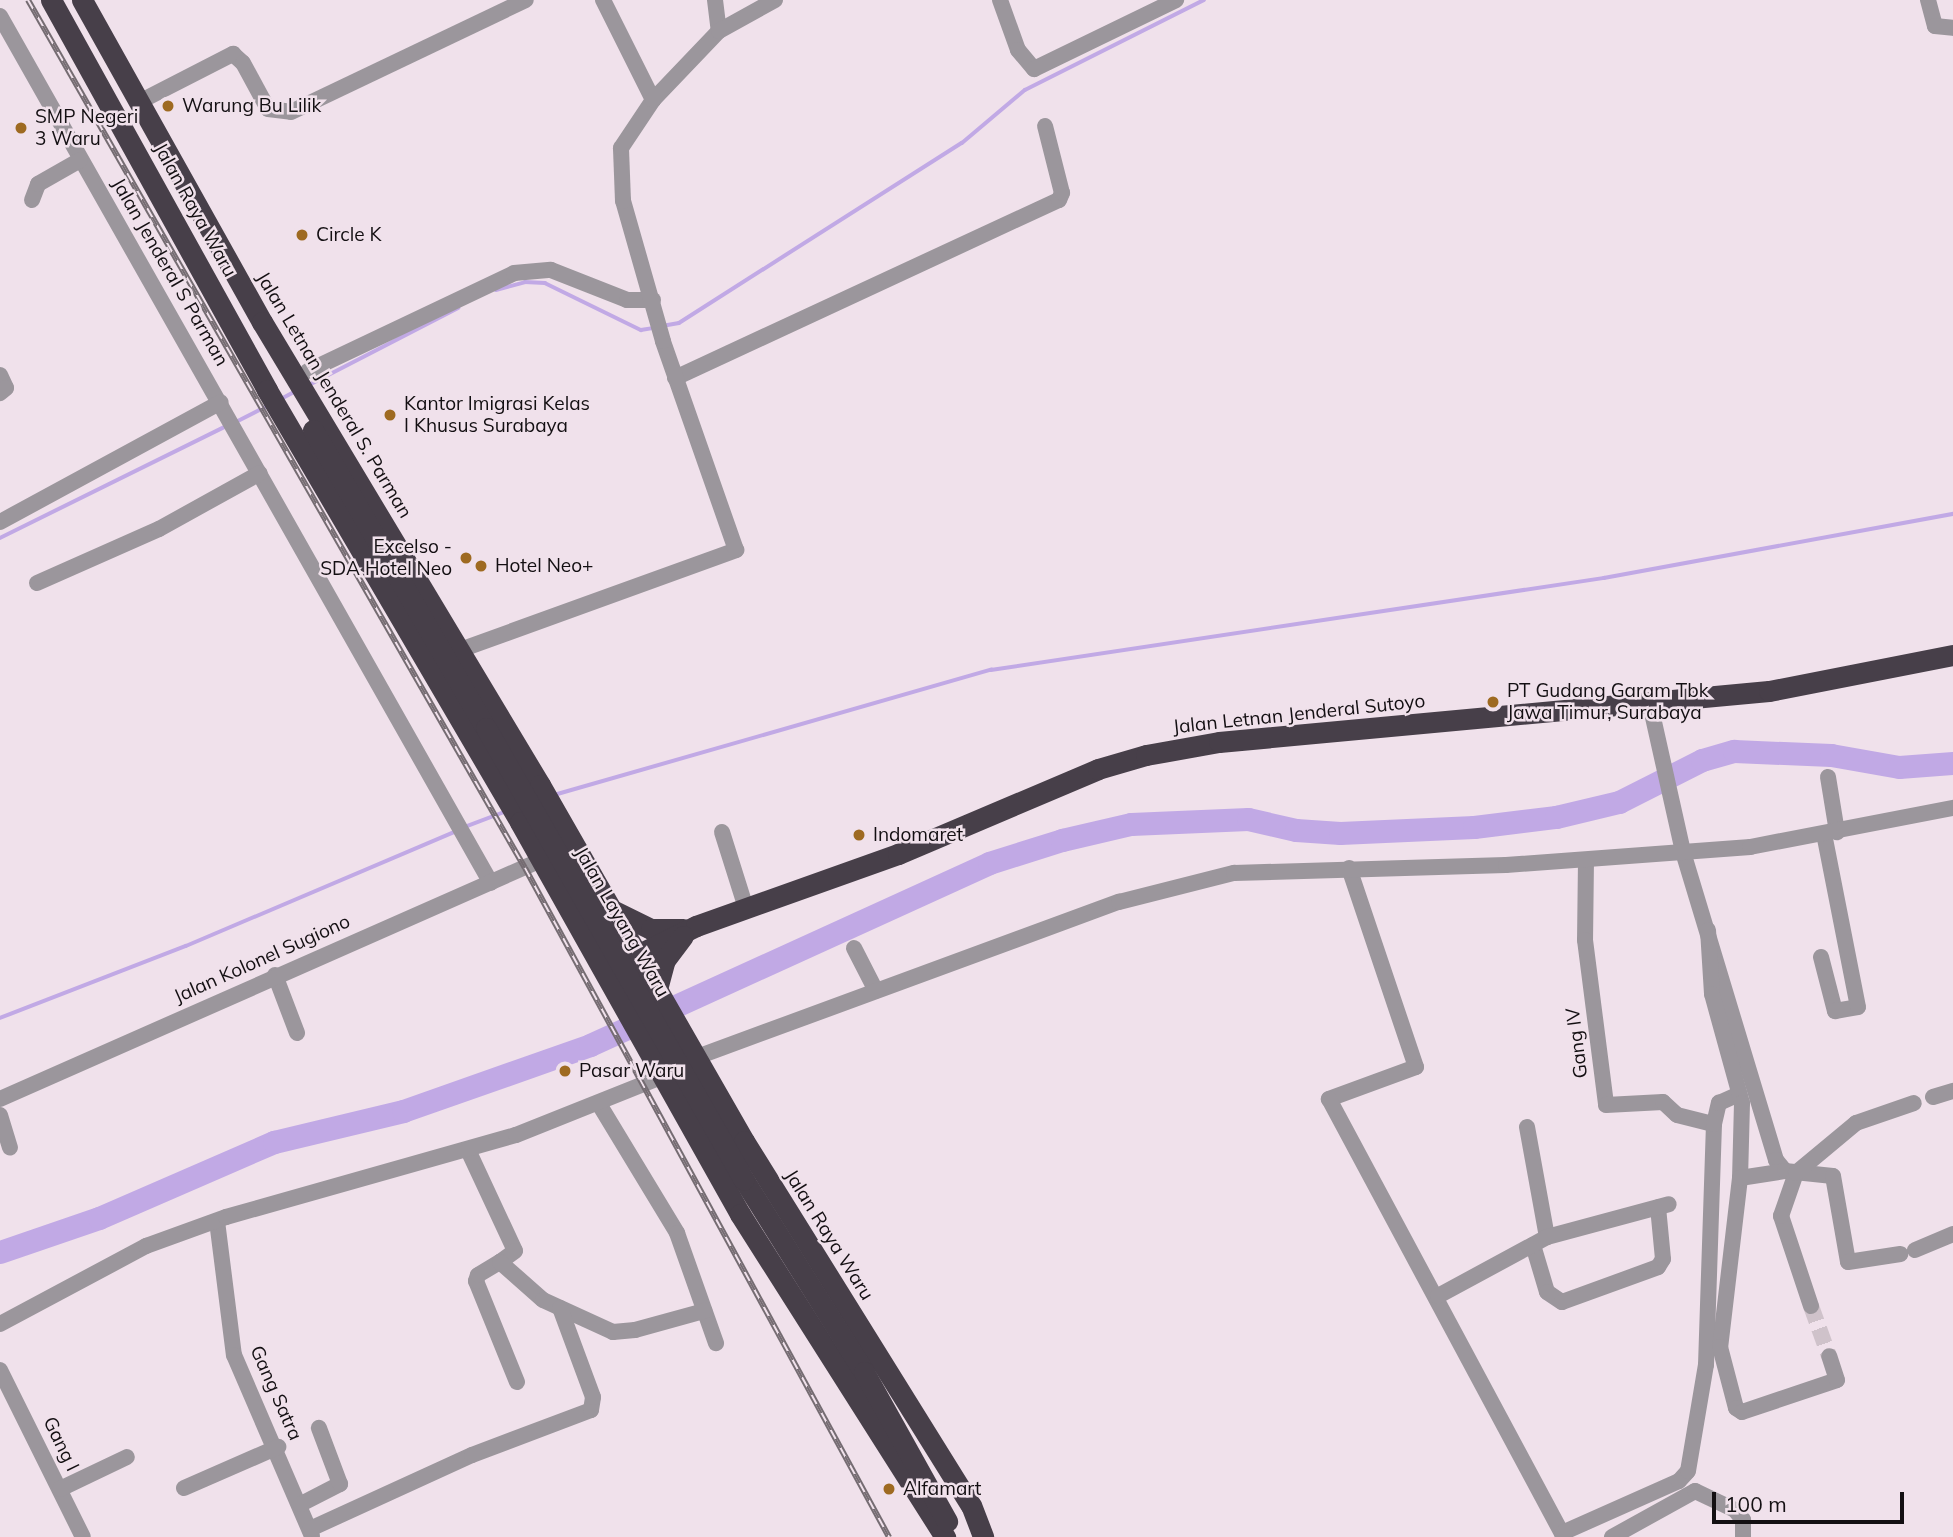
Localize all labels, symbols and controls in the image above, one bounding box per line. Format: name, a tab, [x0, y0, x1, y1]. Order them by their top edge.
place label: Warung Bu Lilik	[182, 95, 321, 117]
marker: Warung Bu Lilik	[160, 98, 176, 114]
place label: SMP Negeri 3 Waru	[35, 106, 138, 150]
marker: SMP Negeri 3 Waru	[13, 120, 29, 136]
street label: Jalan Raya Waru	[149, 139, 241, 281]
street label: Jalan Jenderal S Parman	[107, 174, 233, 370]
place label: Circle K	[316, 224, 382, 246]
marker: Circle K	[294, 227, 310, 243]
street label: Jalan Letnan Jenderal S. Parman	[251, 268, 417, 522]
place label: Kantor Imigrasi Kelas I Khusus Surabaya	[404, 393, 590, 437]
marker: Kantor Imigrasi Kelas I Khusus Surabaya	[382, 407, 398, 423]
place label: Excelso - SDA Hotel Neo	[320, 536, 452, 580]
marker: Excelso - SDA Hotel Neo	[458, 550, 474, 566]
place label: Hotel Neo+	[495, 555, 593, 577]
marker: Hotel Neo+	[473, 558, 489, 574]
place label: PT Gudang Garam Tbk Jawa Timur, Surabaya	[1507, 680, 1708, 724]
street label: Jalan Letnan Jenderal Sutoyo	[1172, 689, 1426, 739]
marker: PT Gudang Garam Tbk Jawa Timur, Surabaya	[1485, 694, 1501, 710]
place label: Indomaret	[873, 824, 963, 846]
marker: Indomaret	[851, 827, 867, 843]
street label: Jalan Layang Waru	[570, 843, 674, 1001]
street label: Jalan Kolonel Sugiono	[170, 910, 354, 1008]
street label: Gang IV	[1561, 1006, 1593, 1080]
place label: Pasar Waru	[579, 1060, 684, 1082]
marker: Pasar Waru	[557, 1063, 573, 1079]
street label: Jalan Raya Waru	[780, 1166, 878, 1304]
street label: Gang Satra	[245, 1342, 307, 1444]
street label: Gang I	[38, 1413, 84, 1475]
place label: Alfamart	[903, 1478, 981, 1500]
scale bar	[1715, 1478, 1908, 1522]
marker: Alfamart	[881, 1481, 897, 1497]
text: 100 m	[1725, 1491, 1787, 1517]

